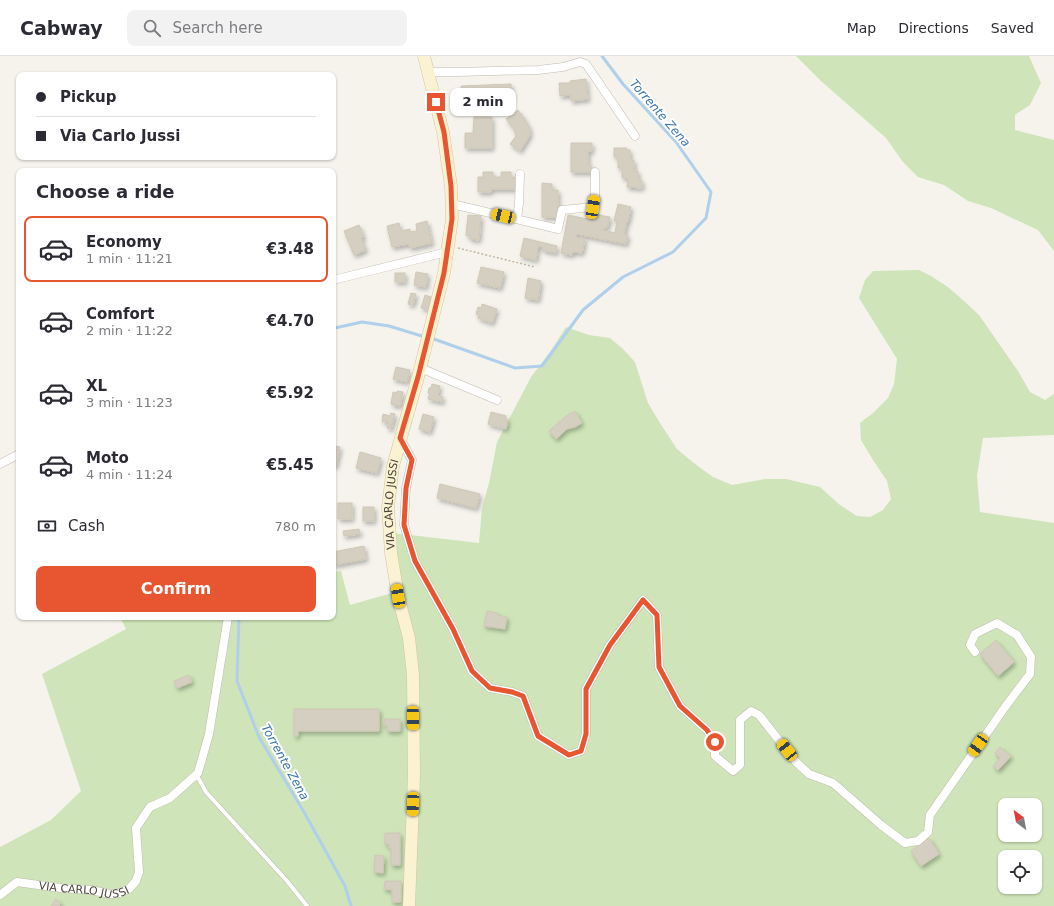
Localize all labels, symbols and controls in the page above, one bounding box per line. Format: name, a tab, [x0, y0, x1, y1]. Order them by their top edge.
search box	[127, 10, 407, 46]
text: Cabway	[20, 17, 103, 39]
icon: search	[141, 17, 163, 39]
text: Search here	[173, 19, 263, 37]
text: Map	[847, 20, 876, 36]
text: Directions	[898, 20, 969, 36]
text: Saved	[991, 20, 1034, 36]
water label: Torrente Zena	[627, 77, 693, 149]
text: Pickup	[60, 88, 116, 106]
callout: 2 min	[450, 88, 516, 116]
route end	[427, 93, 445, 111]
text: 2 min	[463, 94, 503, 109]
text: Via Carlo Jussi	[60, 127, 180, 145]
text: Choose a ride	[36, 181, 175, 202]
car	[585, 194, 601, 220]
car	[490, 207, 516, 225]
icon: car	[38, 231, 74, 267]
text: Economy	[86, 233, 162, 251]
text: €3.48	[267, 240, 314, 258]
text: 1 min · 11:21	[86, 251, 173, 266]
icon: car	[38, 303, 74, 339]
text: Comfort	[86, 305, 154, 323]
text: €4.70	[267, 312, 314, 330]
text: 2 min · 11:22	[86, 323, 173, 338]
icon: car	[38, 375, 74, 411]
text: XL	[86, 377, 107, 395]
text: €5.92	[267, 384, 314, 402]
text: 3 min · 11:23	[86, 395, 173, 410]
icon: car	[38, 447, 74, 483]
text: Moto	[86, 449, 129, 467]
text: €5.45	[267, 456, 314, 474]
street label: VIA CARLO JUSSI	[382, 458, 402, 550]
text: 4 min · 11:24	[86, 467, 173, 482]
icon: cash	[36, 515, 58, 537]
text: Cash	[68, 517, 105, 535]
text: 780 m	[274, 519, 316, 534]
button: Confirm	[36, 566, 316, 612]
car	[390, 583, 406, 609]
car	[407, 706, 419, 730]
water label: Torrente Zena	[258, 722, 312, 802]
car	[966, 732, 990, 758]
route start	[706, 733, 724, 751]
car	[775, 737, 799, 763]
car	[407, 792, 419, 816]
north arrow	[998, 798, 1042, 842]
map controls	[998, 798, 1042, 894]
button: locate	[998, 850, 1042, 894]
street label: VIA CARLO JUSSI	[38, 879, 131, 901]

